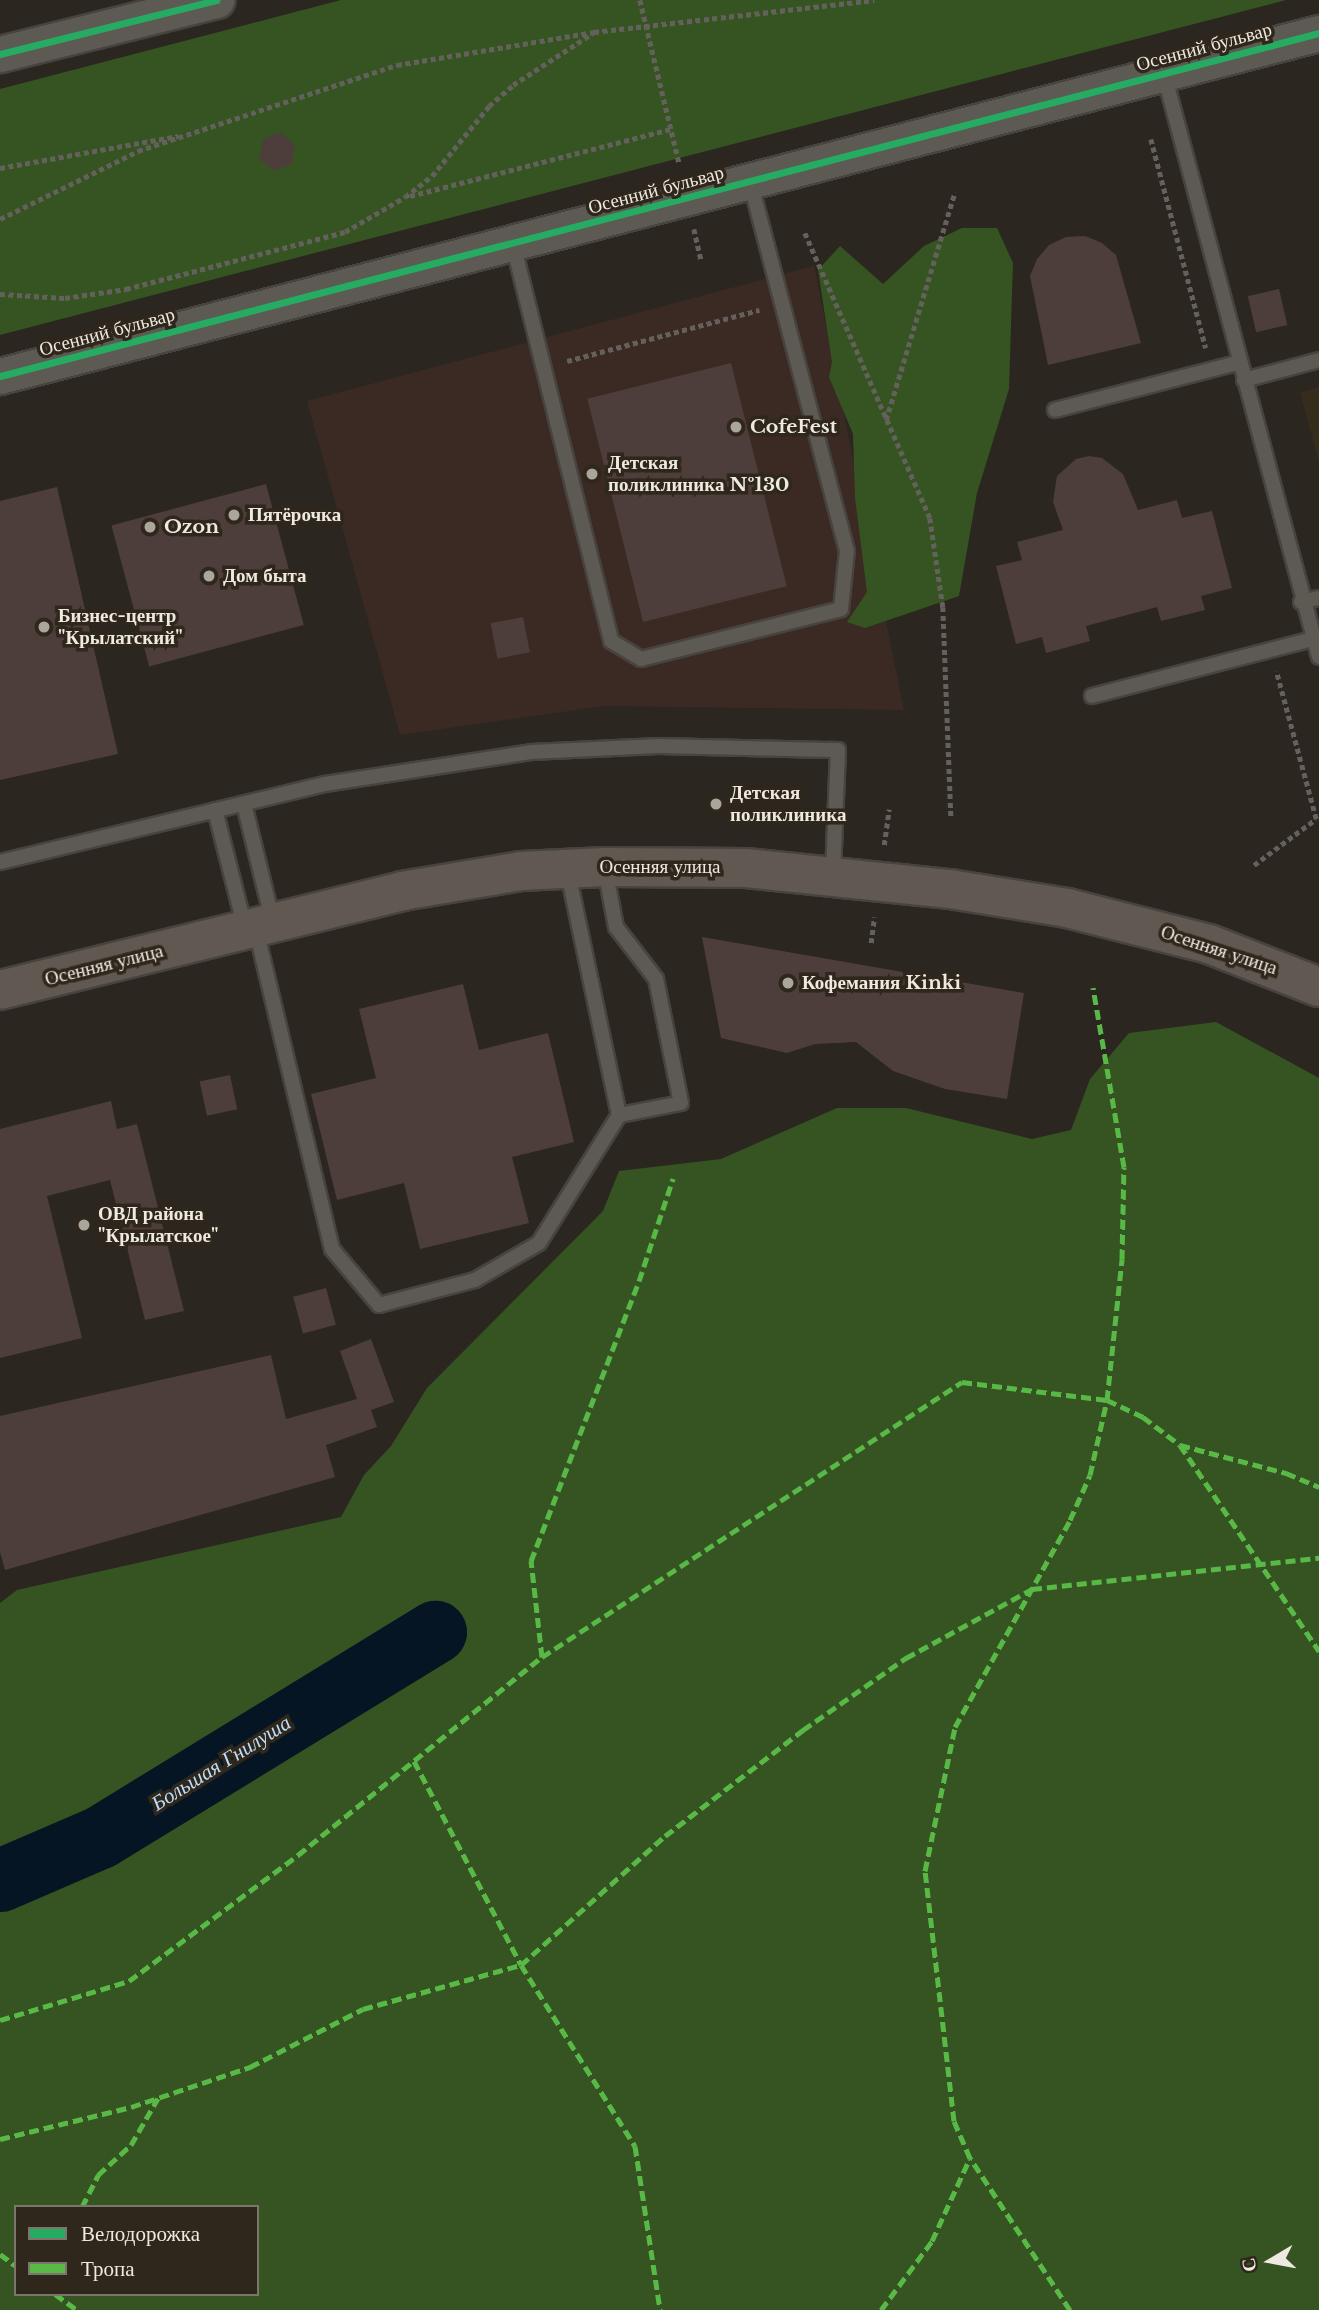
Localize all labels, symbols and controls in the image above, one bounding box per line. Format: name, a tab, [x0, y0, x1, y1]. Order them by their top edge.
street label: Осенний бульвар	[1134, 18, 1274, 76]
street label: Осенний бульвар	[586, 161, 726, 219]
street label: Осенний бульвар	[37, 303, 177, 361]
place label: CofeFest	[750, 416, 837, 438]
marker: CofeFest	[728, 419, 744, 435]
place label: Детская поликлиника №130	[608, 452, 789, 496]
marker: Детская поликлиника №130	[582, 464, 602, 484]
place label: Пятёрочка	[248, 504, 341, 526]
marker: Пятёрочка	[226, 507, 242, 523]
place label: Ozon	[164, 516, 219, 538]
marker: Ozon	[142, 519, 158, 535]
place label: Дом быта	[223, 565, 307, 587]
marker: Дом быта	[201, 568, 217, 584]
place label: Бизнес-центр "Крылатский"	[58, 605, 183, 649]
marker: Бизнес-центр "Крылатский"	[36, 619, 52, 635]
place label: Детская поликлиника	[730, 782, 846, 826]
marker: Детская поликлиника	[708, 796, 724, 812]
street label: Осенняя улица	[599, 856, 721, 878]
street label: Осенняя улица	[1158, 920, 1280, 980]
street label: Осенняя улица	[43, 939, 165, 991]
place label: Кофемания Kinki	[802, 972, 961, 994]
marker: Кофемания Kinki	[780, 975, 796, 991]
place label: ОВД района "Крылатское"	[98, 1203, 218, 1247]
marker: ОВД района "Крылатское"	[76, 1217, 92, 1233]
water label: Большая Гнилуша	[147, 1710, 295, 1816]
legend	[14, 2205, 259, 2296]
text: Велодорожка	[81, 2221, 200, 2247]
north arrow	[1235, 2226, 1305, 2296]
text: Тропа	[81, 2256, 135, 2282]
text: С	[1236, 2256, 1261, 2274]

